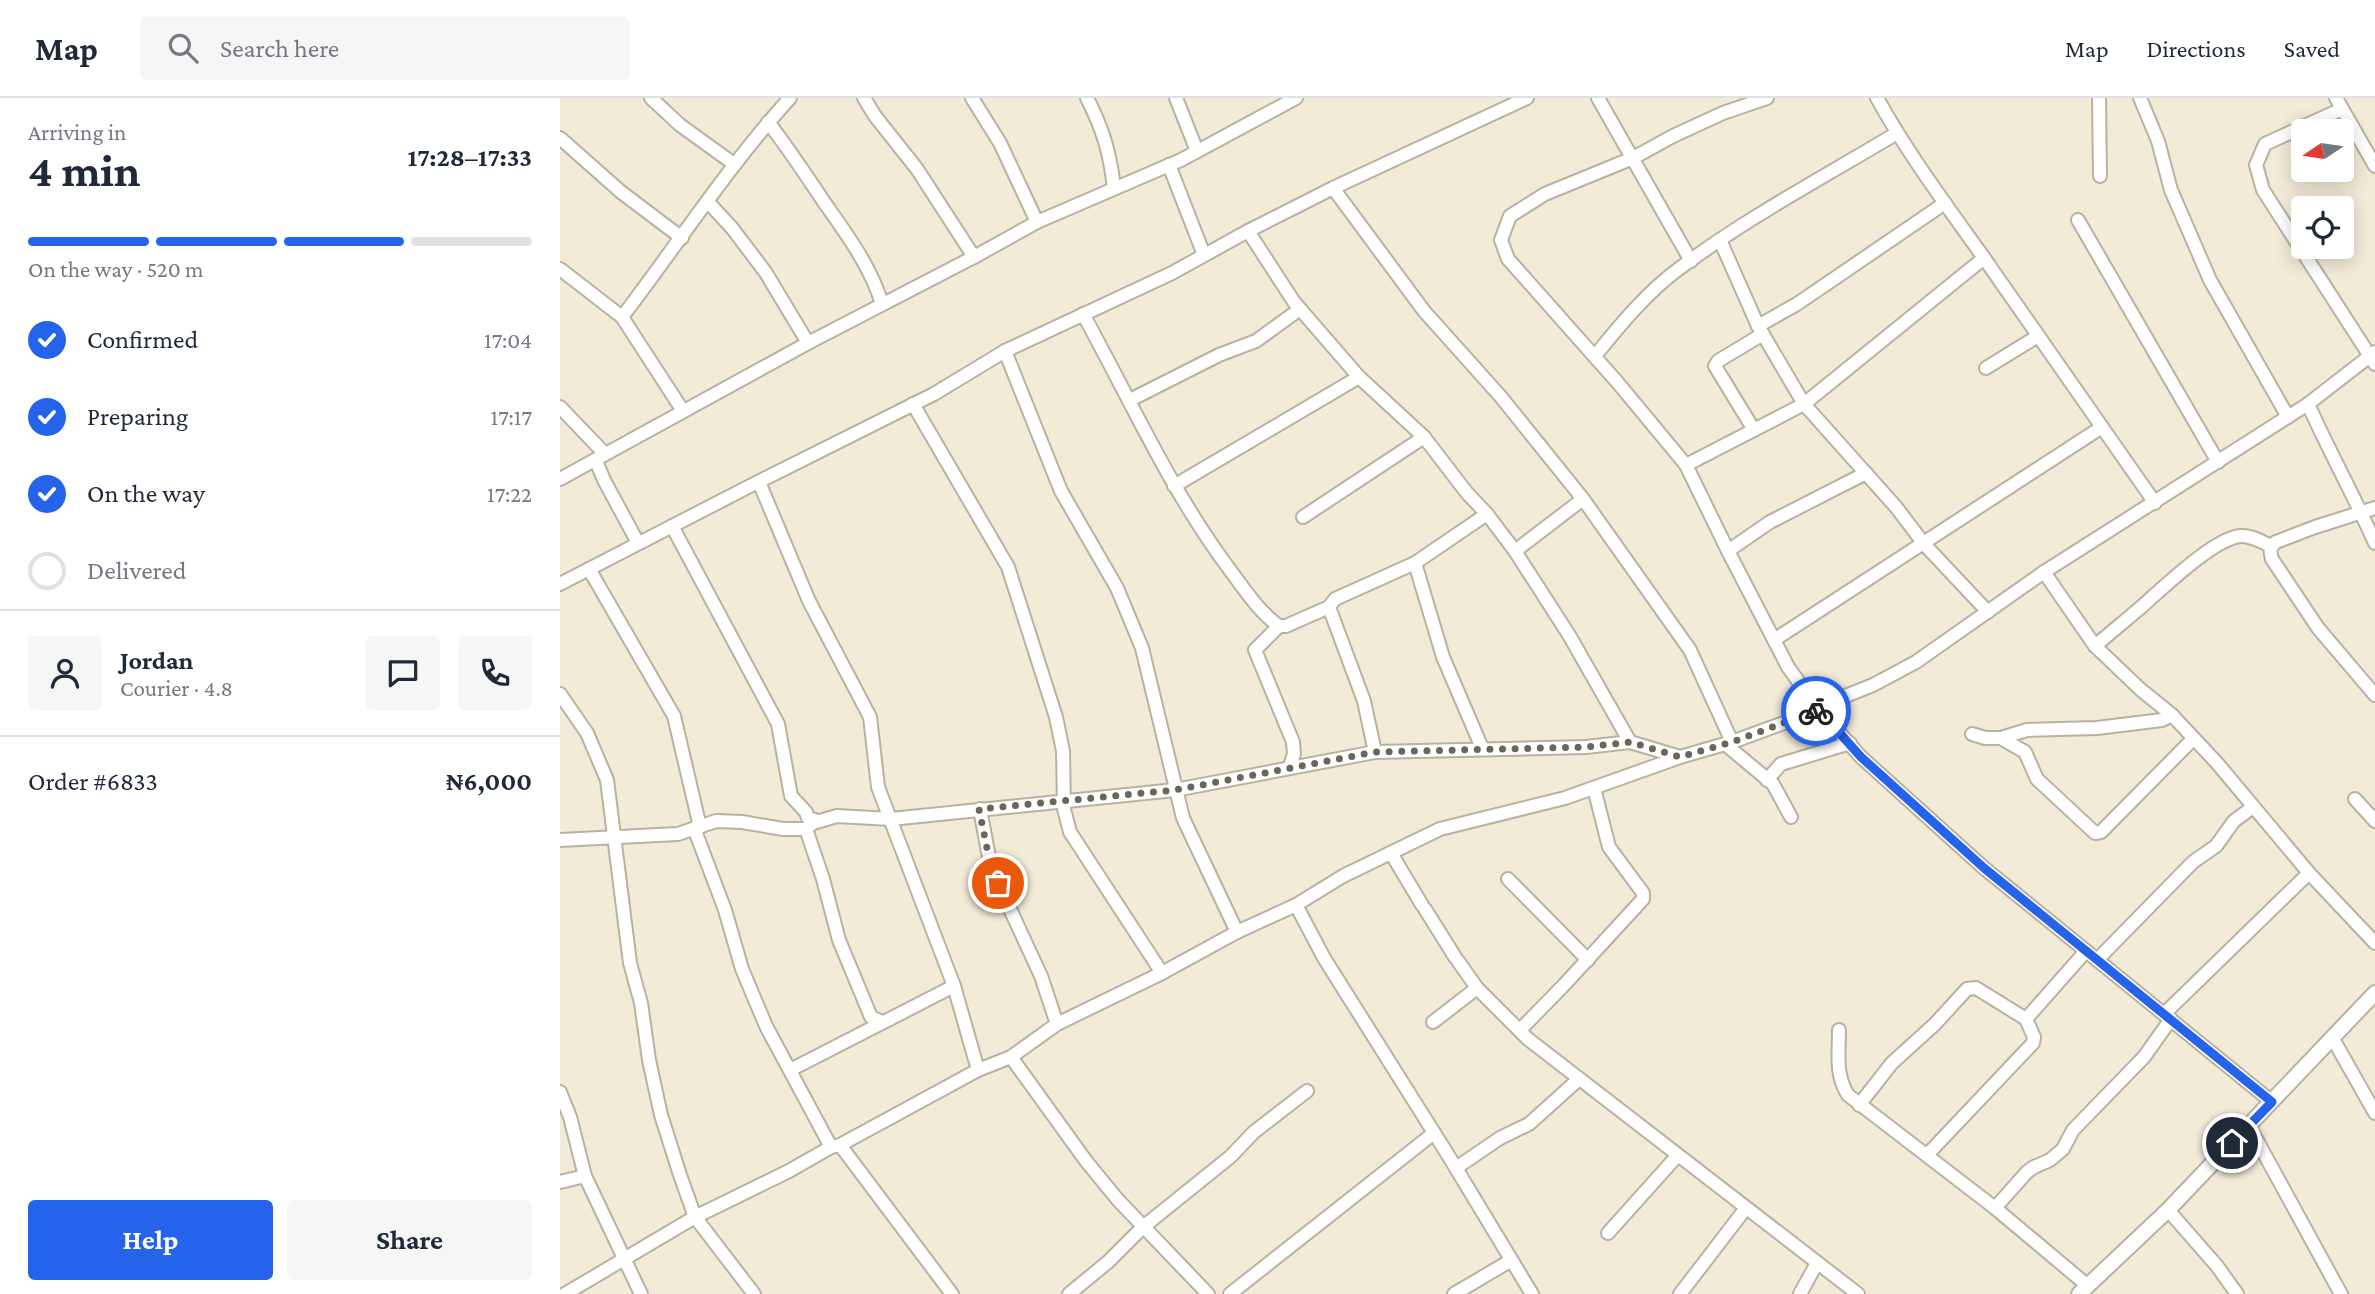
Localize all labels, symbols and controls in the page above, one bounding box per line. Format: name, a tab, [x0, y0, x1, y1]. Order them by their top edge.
search box	[140, 17, 630, 80]
icon: search	[164, 29, 202, 67]
text: Map	[35, 30, 98, 67]
text: Search here	[220, 34, 339, 63]
text: Map	[2065, 35, 2109, 62]
text: Directions	[2147, 35, 2246, 62]
text: Saved	[2284, 35, 2340, 62]
text: Arriving in	[28, 119, 126, 145]
north arrow	[2291, 119, 2354, 182]
map controls	[2291, 119, 2354, 259]
text: 17:28–17:33	[408, 143, 532, 172]
text: 4 min	[28, 145, 140, 196]
button: locate	[2291, 196, 2354, 259]
text: On the way · 520 m	[28, 256, 204, 282]
icon: check	[28, 321, 66, 359]
text: Confirmed	[87, 325, 198, 354]
text: 17:04	[484, 327, 532, 353]
icon: check	[28, 398, 66, 436]
text: Preparing	[87, 402, 188, 431]
text: 17:17	[491, 404, 532, 430]
icon: check	[28, 475, 66, 513]
text: On the way	[87, 479, 205, 508]
text: 17:22	[487, 481, 532, 507]
text: Delivered	[87, 556, 186, 585]
button: person	[28, 636, 102, 710]
button: chat	[366, 636, 440, 710]
button: phone	[458, 636, 532, 710]
text: Jordan	[120, 646, 194, 675]
text: Courier · 4.8	[120, 675, 233, 701]
courier	[1781, 676, 1851, 746]
icon: bike	[1797, 692, 1835, 730]
text: Order #6833	[28, 767, 158, 796]
text: ₦6,000	[446, 767, 532, 796]
pin	[968, 853, 1028, 913]
icon: bag	[979, 864, 1017, 902]
pin	[2202, 1113, 2262, 1173]
icon: home	[2213, 1124, 2251, 1162]
button: Help	[28, 1200, 273, 1280]
button: Share	[287, 1200, 532, 1280]

